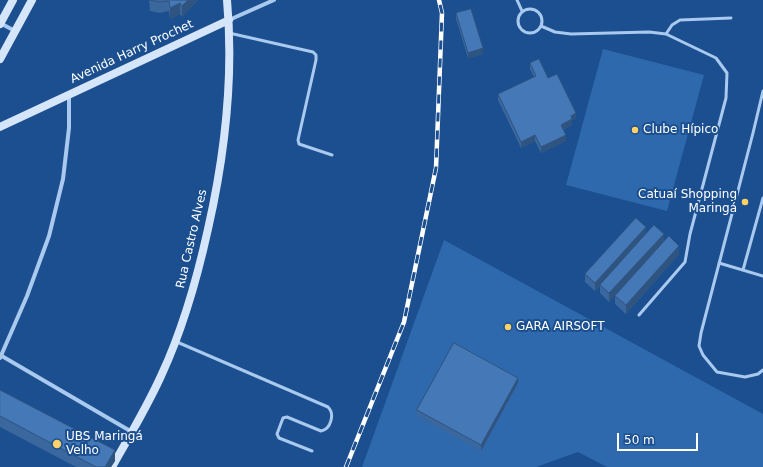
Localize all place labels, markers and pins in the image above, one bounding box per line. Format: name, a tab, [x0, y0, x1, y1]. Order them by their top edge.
place label: Clube Hípico	[643, 123, 718, 137]
marker: Clube Hípico	[630, 125, 640, 135]
place label: Catuaí Shopping Maringá	[638, 188, 737, 216]
marker: Catuaí Shopping Maringá	[740, 197, 750, 207]
place label: GARA AIRSOFT	[516, 320, 605, 334]
marker: GARA AIRSOFT	[503, 322, 513, 332]
place label: UBS Maringá Velho	[66, 430, 143, 458]
marker: UBS Maringá Velho	[51, 438, 63, 450]

